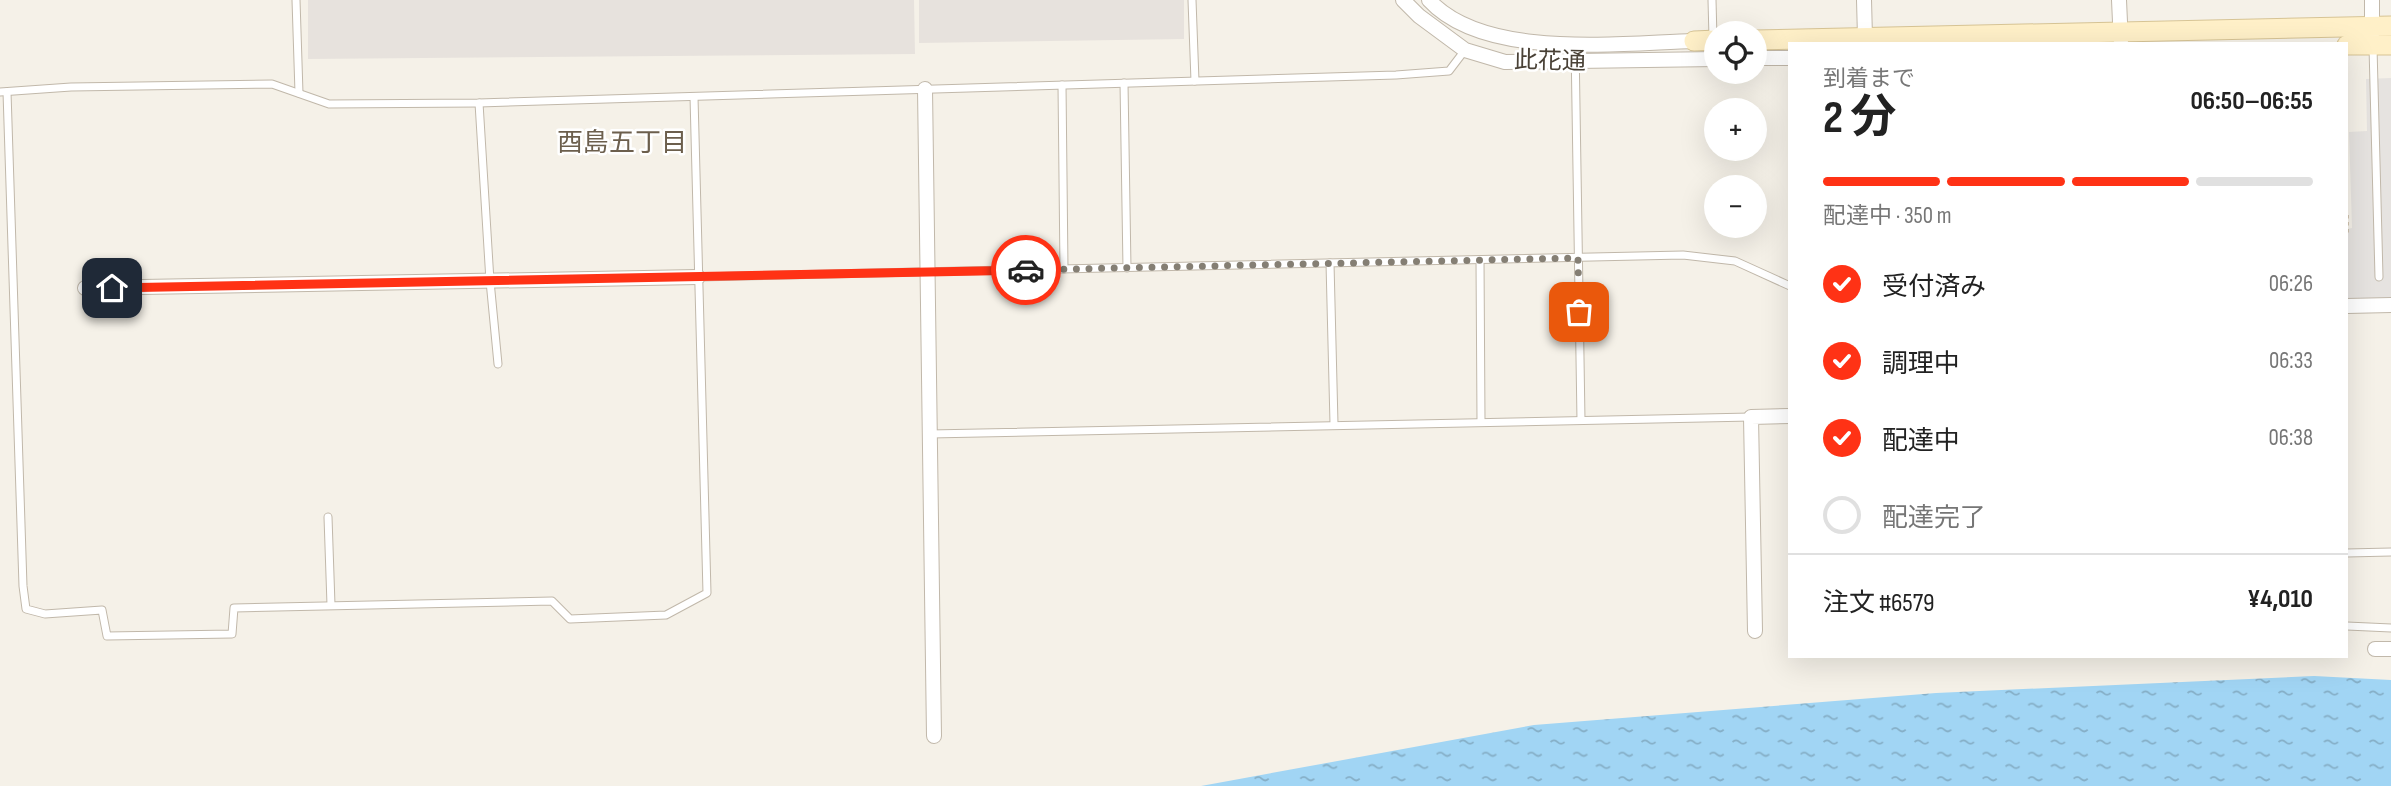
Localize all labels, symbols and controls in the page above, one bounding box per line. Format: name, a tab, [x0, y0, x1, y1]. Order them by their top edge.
map controls	[1704, 21, 1767, 238]
button: locate	[1704, 21, 1767, 84]
street label: 此花通	[1514, 46, 1586, 76]
text: 到着まで	[1823, 65, 1915, 93]
text: 06:50–06:55	[2190, 86, 2313, 117]
text: 2 分	[1823, 91, 1896, 146]
button: +	[1704, 98, 1767, 161]
district label: 酉島五丁目	[557, 128, 687, 159]
button: −	[1704, 175, 1767, 238]
text: 配達中 · 350 m	[1823, 202, 1951, 230]
courier	[991, 235, 1061, 305]
icon: car	[1007, 251, 1045, 289]
pin	[82, 258, 142, 318]
icon: check	[1823, 265, 1861, 303]
icon: home	[93, 269, 131, 307]
text: 06:26	[2269, 270, 2313, 298]
text: 受付済み	[1882, 272, 1986, 303]
pin	[1549, 282, 1609, 342]
icon: bag	[1560, 293, 1598, 331]
icon: check	[1823, 342, 1861, 380]
text: 06:33	[2269, 347, 2313, 375]
text: 調理中	[1882, 349, 1960, 380]
icon: check	[1823, 419, 1861, 457]
text: 06:38	[2269, 424, 2313, 452]
text: 配達中	[1882, 426, 1960, 457]
text: 配達完了	[1882, 503, 1986, 534]
text: ¥4,010	[2247, 584, 2313, 615]
text: 注文 #6579	[1823, 588, 1935, 619]

